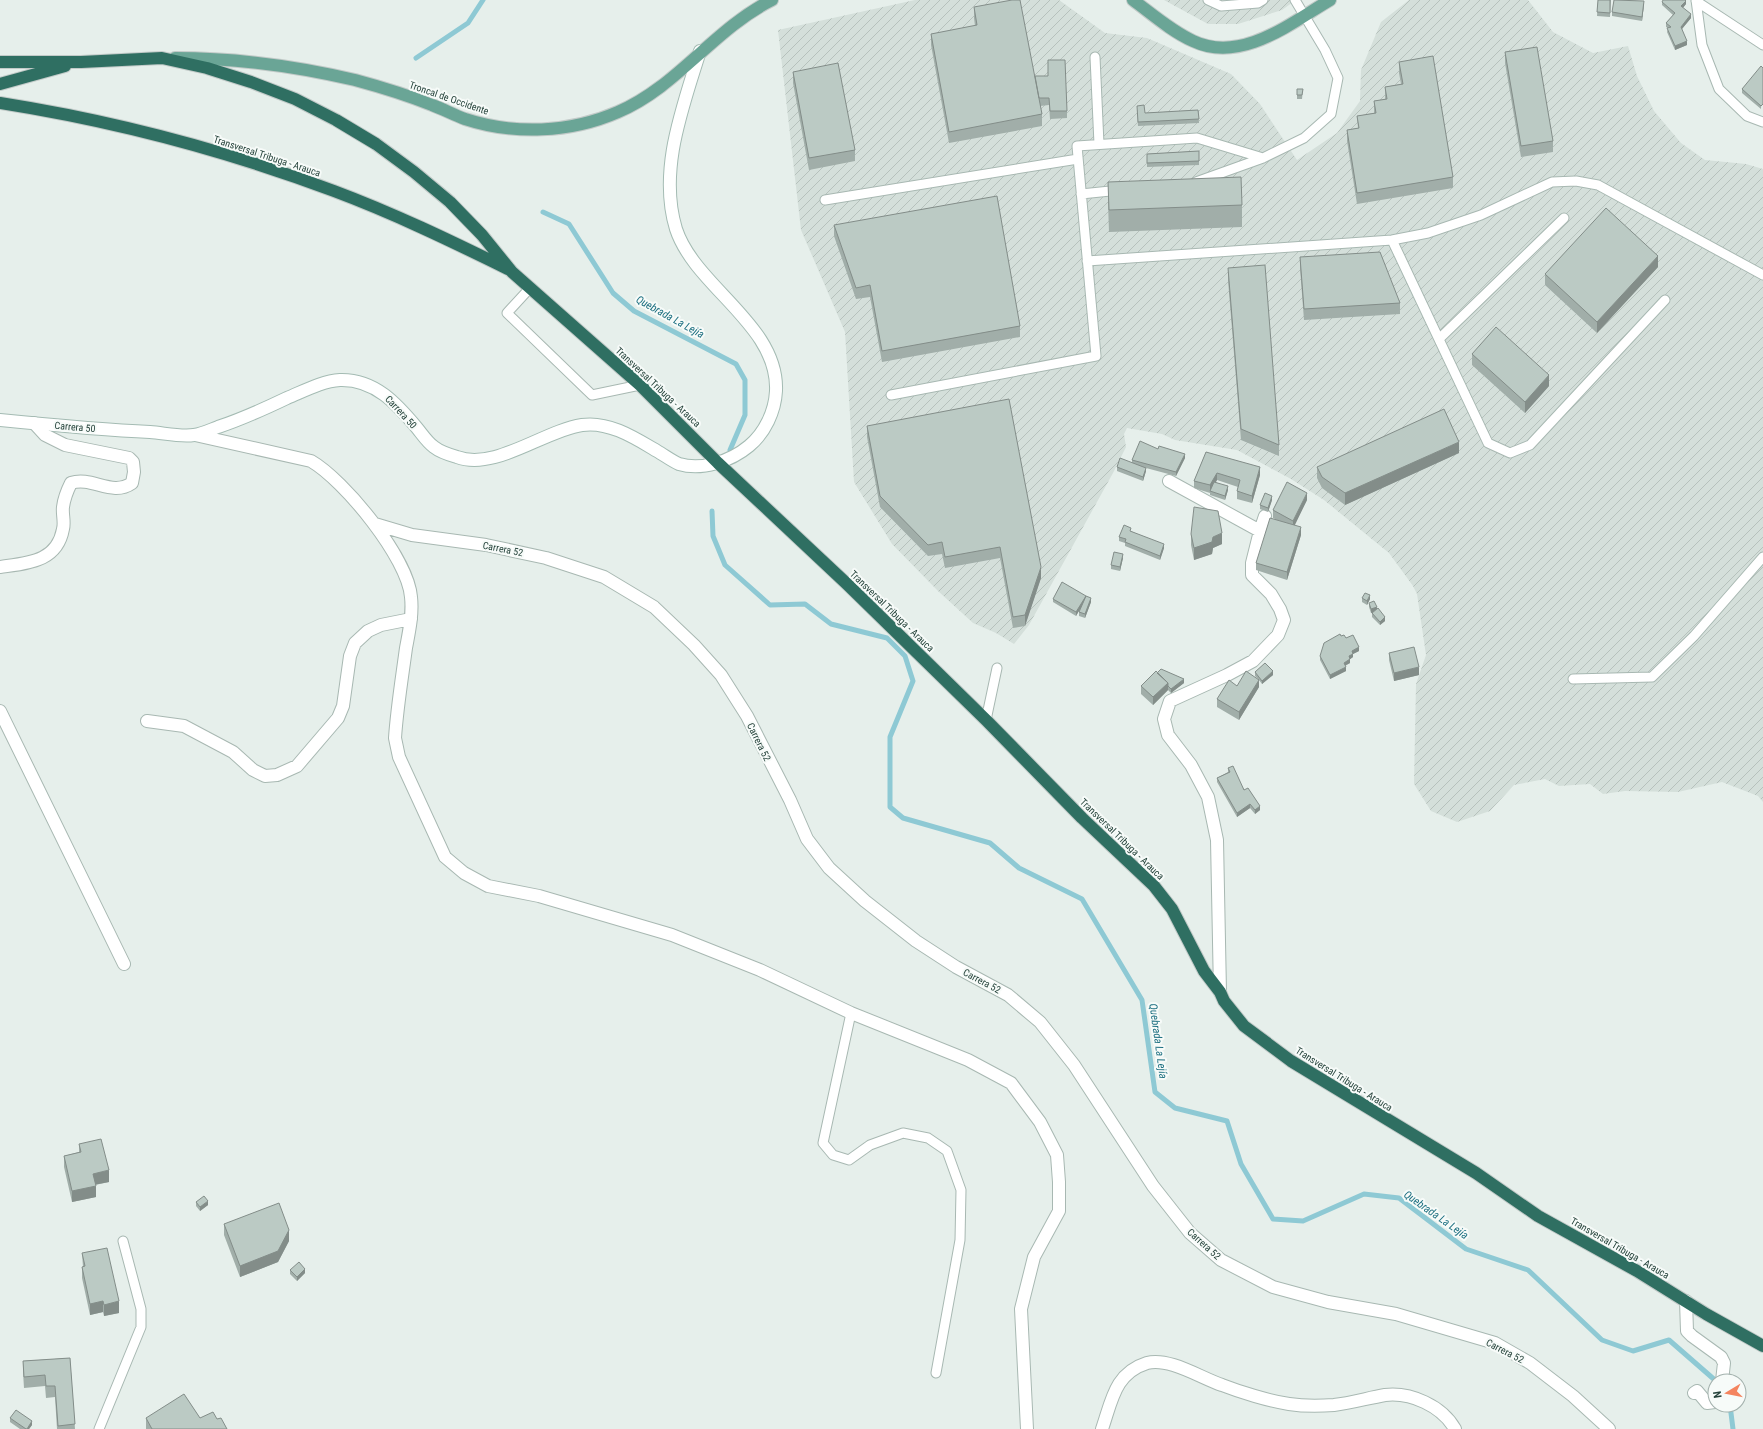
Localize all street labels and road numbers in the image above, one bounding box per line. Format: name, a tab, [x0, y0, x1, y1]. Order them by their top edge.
street label: Troncal de Occidente	[408, 79, 490, 117]
street label: Transversal Tribuga - Arauca	[212, 133, 322, 179]
street label: Transversal Tribuga - Arauca	[613, 345, 703, 429]
street label: Carrera 50	[383, 393, 419, 431]
street label: Carrera 50	[54, 420, 96, 434]
street label: Carrera 52	[482, 540, 524, 558]
street label: Transversal Tribuga - Arauca	[848, 568, 936, 654]
street label: Carrera 52	[745, 721, 773, 763]
street label: Transversal Tribuga - Arauca	[1078, 796, 1166, 882]
street label: Carrera 52	[961, 967, 1003, 995]
street label: Transversal Tribuga - Arauca	[1294, 1045, 1395, 1113]
street label: Transversal Tribuga - Arauca	[1569, 1215, 1671, 1281]
street label: Carrera 52	[1185, 1226, 1223, 1262]
street label: Carrera 52	[1484, 1337, 1526, 1365]

